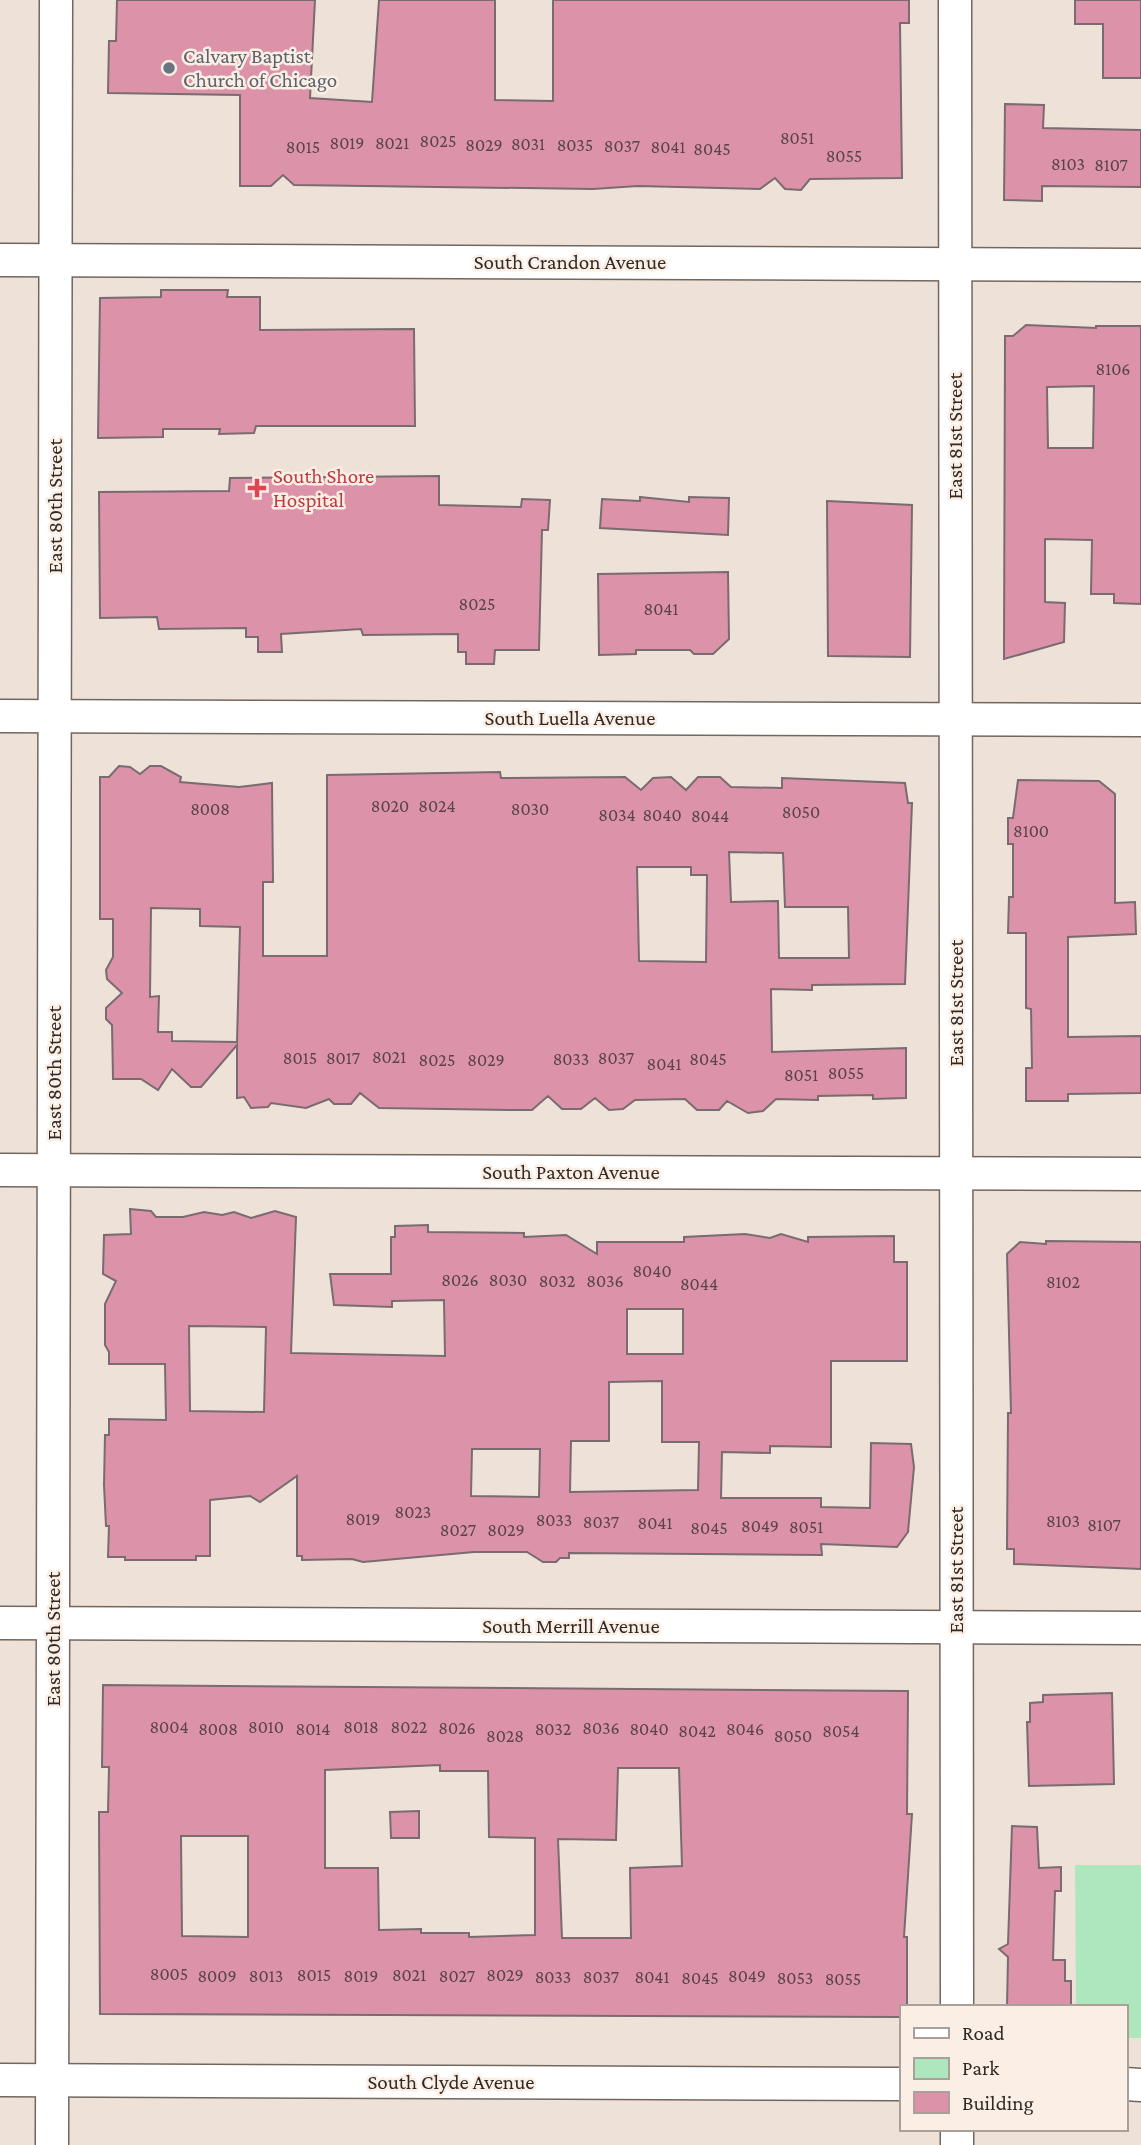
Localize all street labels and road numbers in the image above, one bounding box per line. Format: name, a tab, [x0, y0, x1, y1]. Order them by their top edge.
street label: South Crandon Avenue	[474, 250, 666, 274]
street label: East 81st Street	[943, 372, 967, 499]
street label: East 80th Street	[43, 438, 67, 573]
street label: South Luella Avenue	[485, 706, 655, 730]
street label: East 81st Street	[944, 939, 968, 1066]
street label: East 80th Street	[42, 1005, 66, 1140]
street label: South Paxton Avenue	[482, 1160, 660, 1184]
street label: East 81st Street	[944, 1506, 968, 1633]
street label: East 80th Street	[41, 1571, 65, 1706]
street label: South Merrill Avenue	[482, 1614, 660, 1638]
street label: South Clyde Avenue	[367, 2070, 535, 2094]

